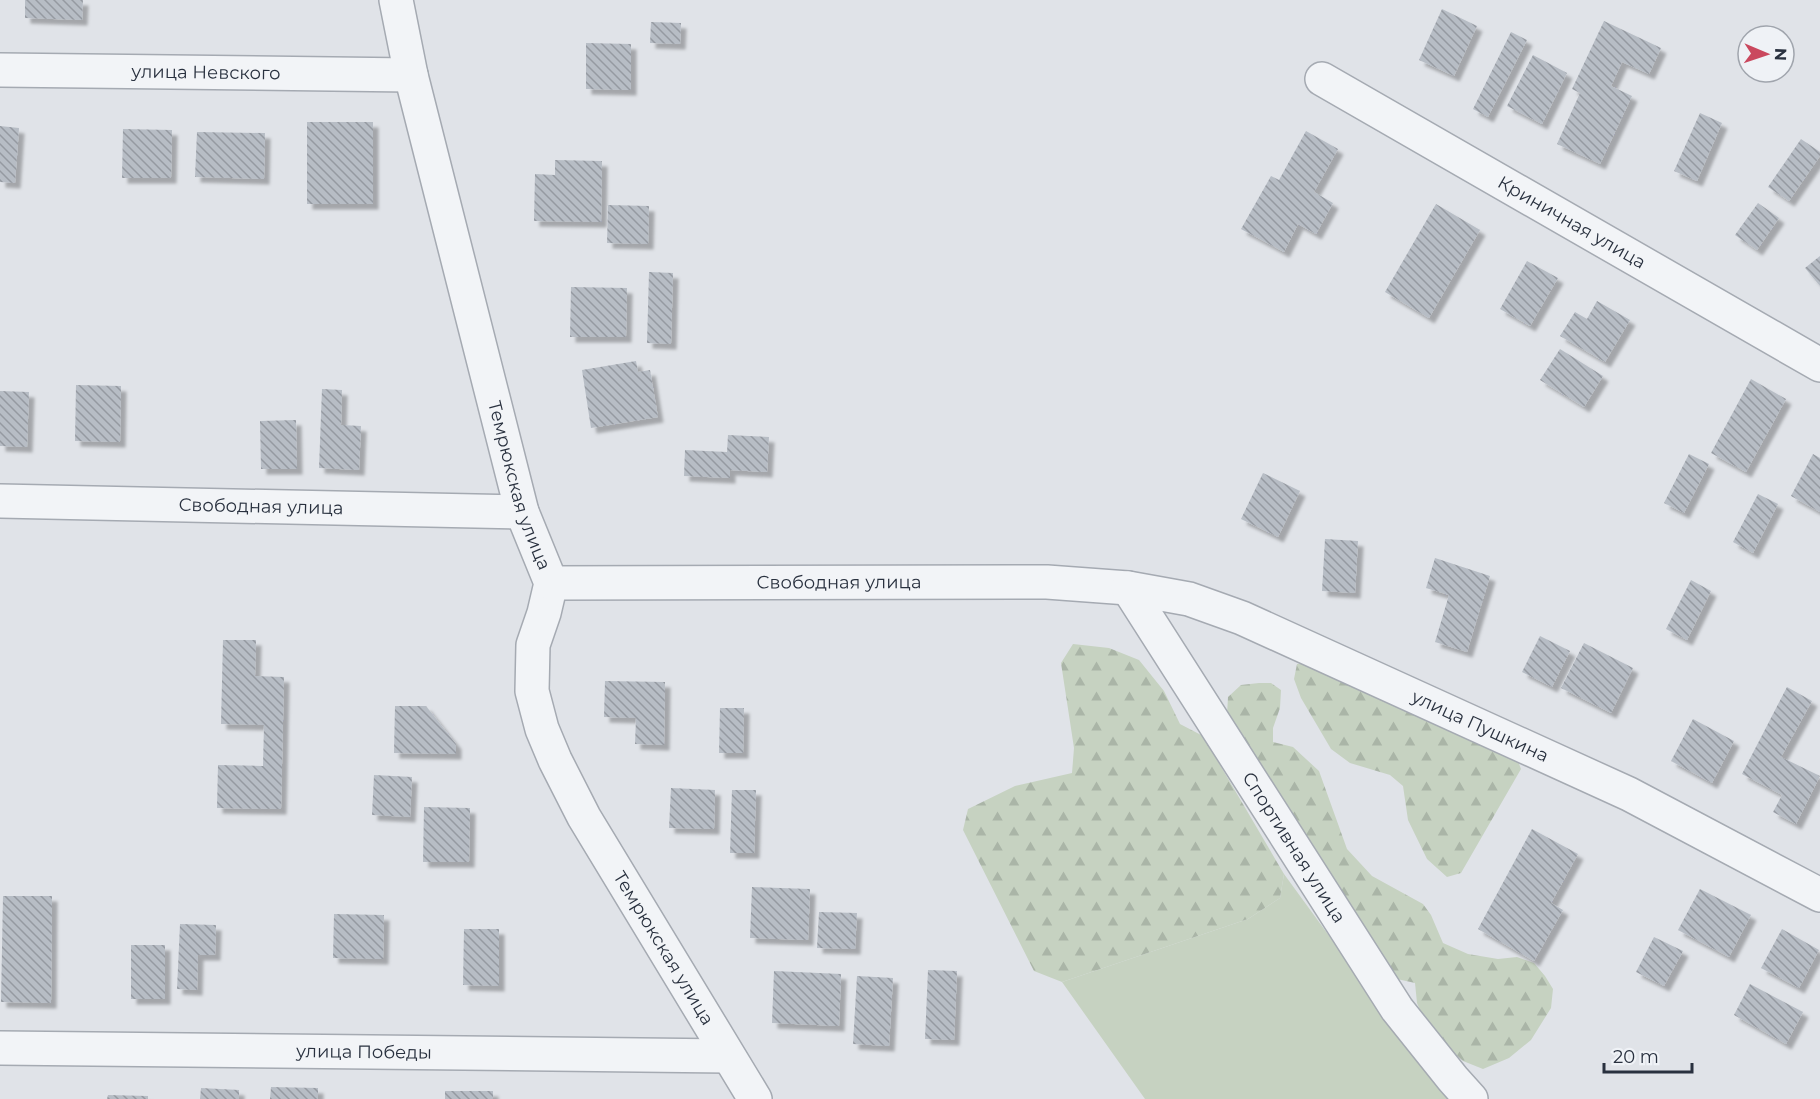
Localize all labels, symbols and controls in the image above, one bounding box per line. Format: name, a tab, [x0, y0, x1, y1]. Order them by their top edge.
north arrow	[1736, 24, 1796, 84]
text: N	[1771, 48, 1790, 61]
street label: улица Невского	[130, 61, 281, 84]
street label: Криничная улица	[1494, 171, 1650, 274]
street label: Темрюкская улица	[483, 399, 555, 573]
street label: Свободная улица	[178, 494, 344, 519]
street label: Свободная улица	[757, 571, 921, 594]
street label: улица Пушкина	[1407, 685, 1552, 767]
street label: Спортивная улица	[1237, 768, 1350, 927]
street label: Темрюкская улица	[609, 867, 719, 1029]
scale bar	[1604, 1036, 1692, 1074]
street label: улица Победы	[295, 1040, 432, 1064]
text: 20 m	[1613, 1046, 1659, 1068]

